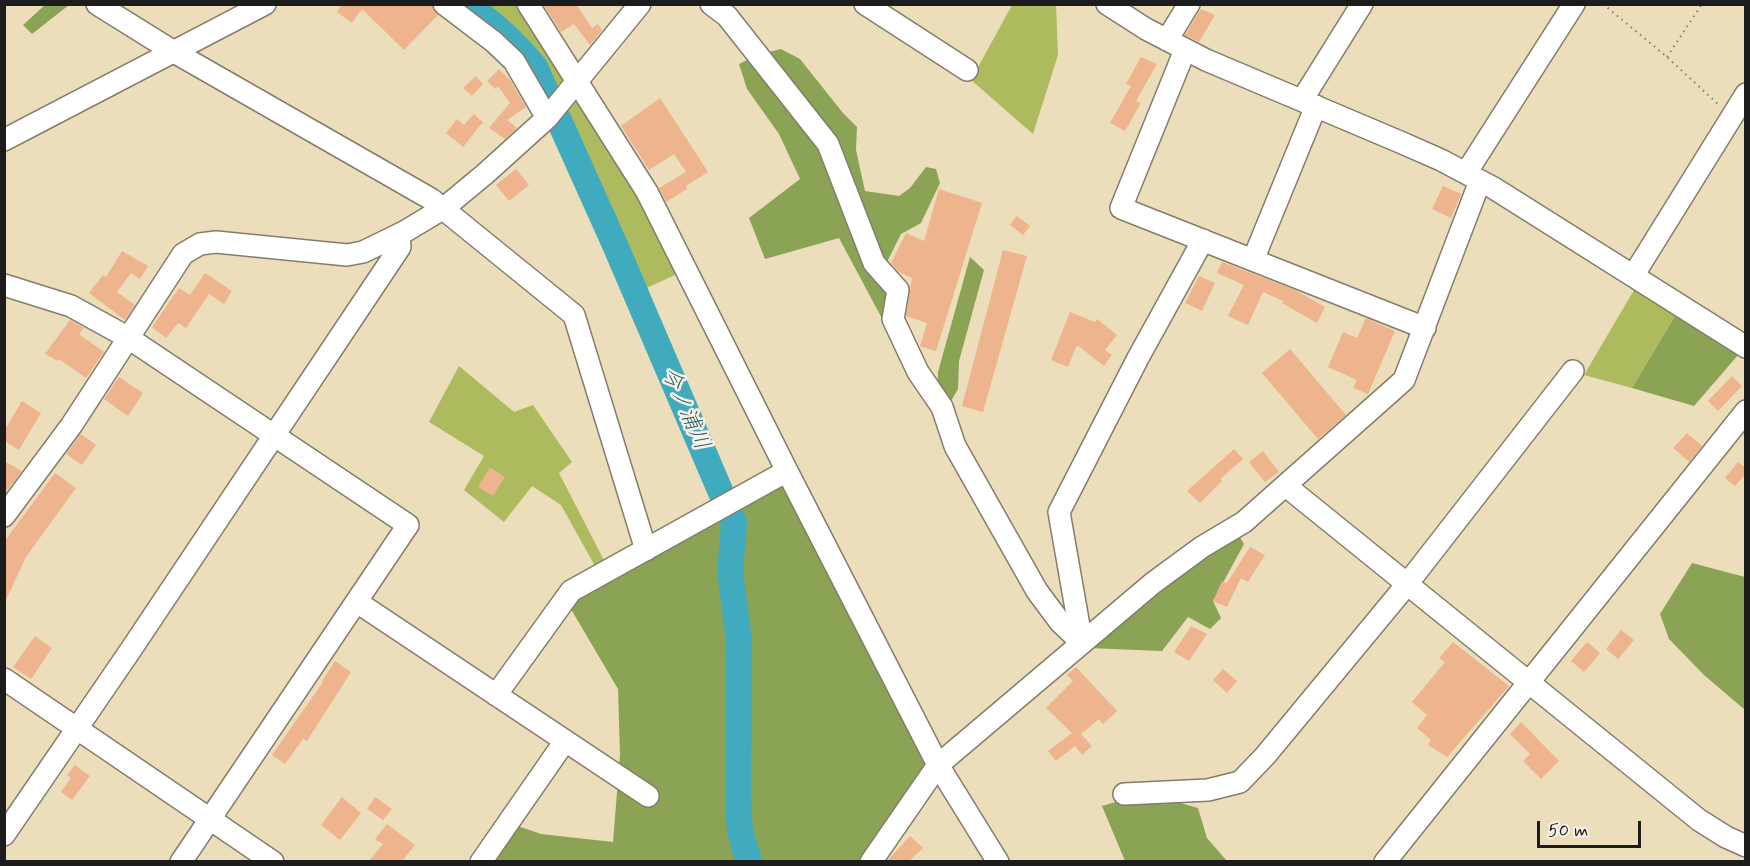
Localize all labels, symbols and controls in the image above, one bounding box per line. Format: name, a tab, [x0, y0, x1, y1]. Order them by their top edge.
water label: 今ノ浦川	[654, 363, 714, 455]
scale bar	[1540, 809, 1644, 847]
text: 50 m	[1548, 819, 1588, 843]

